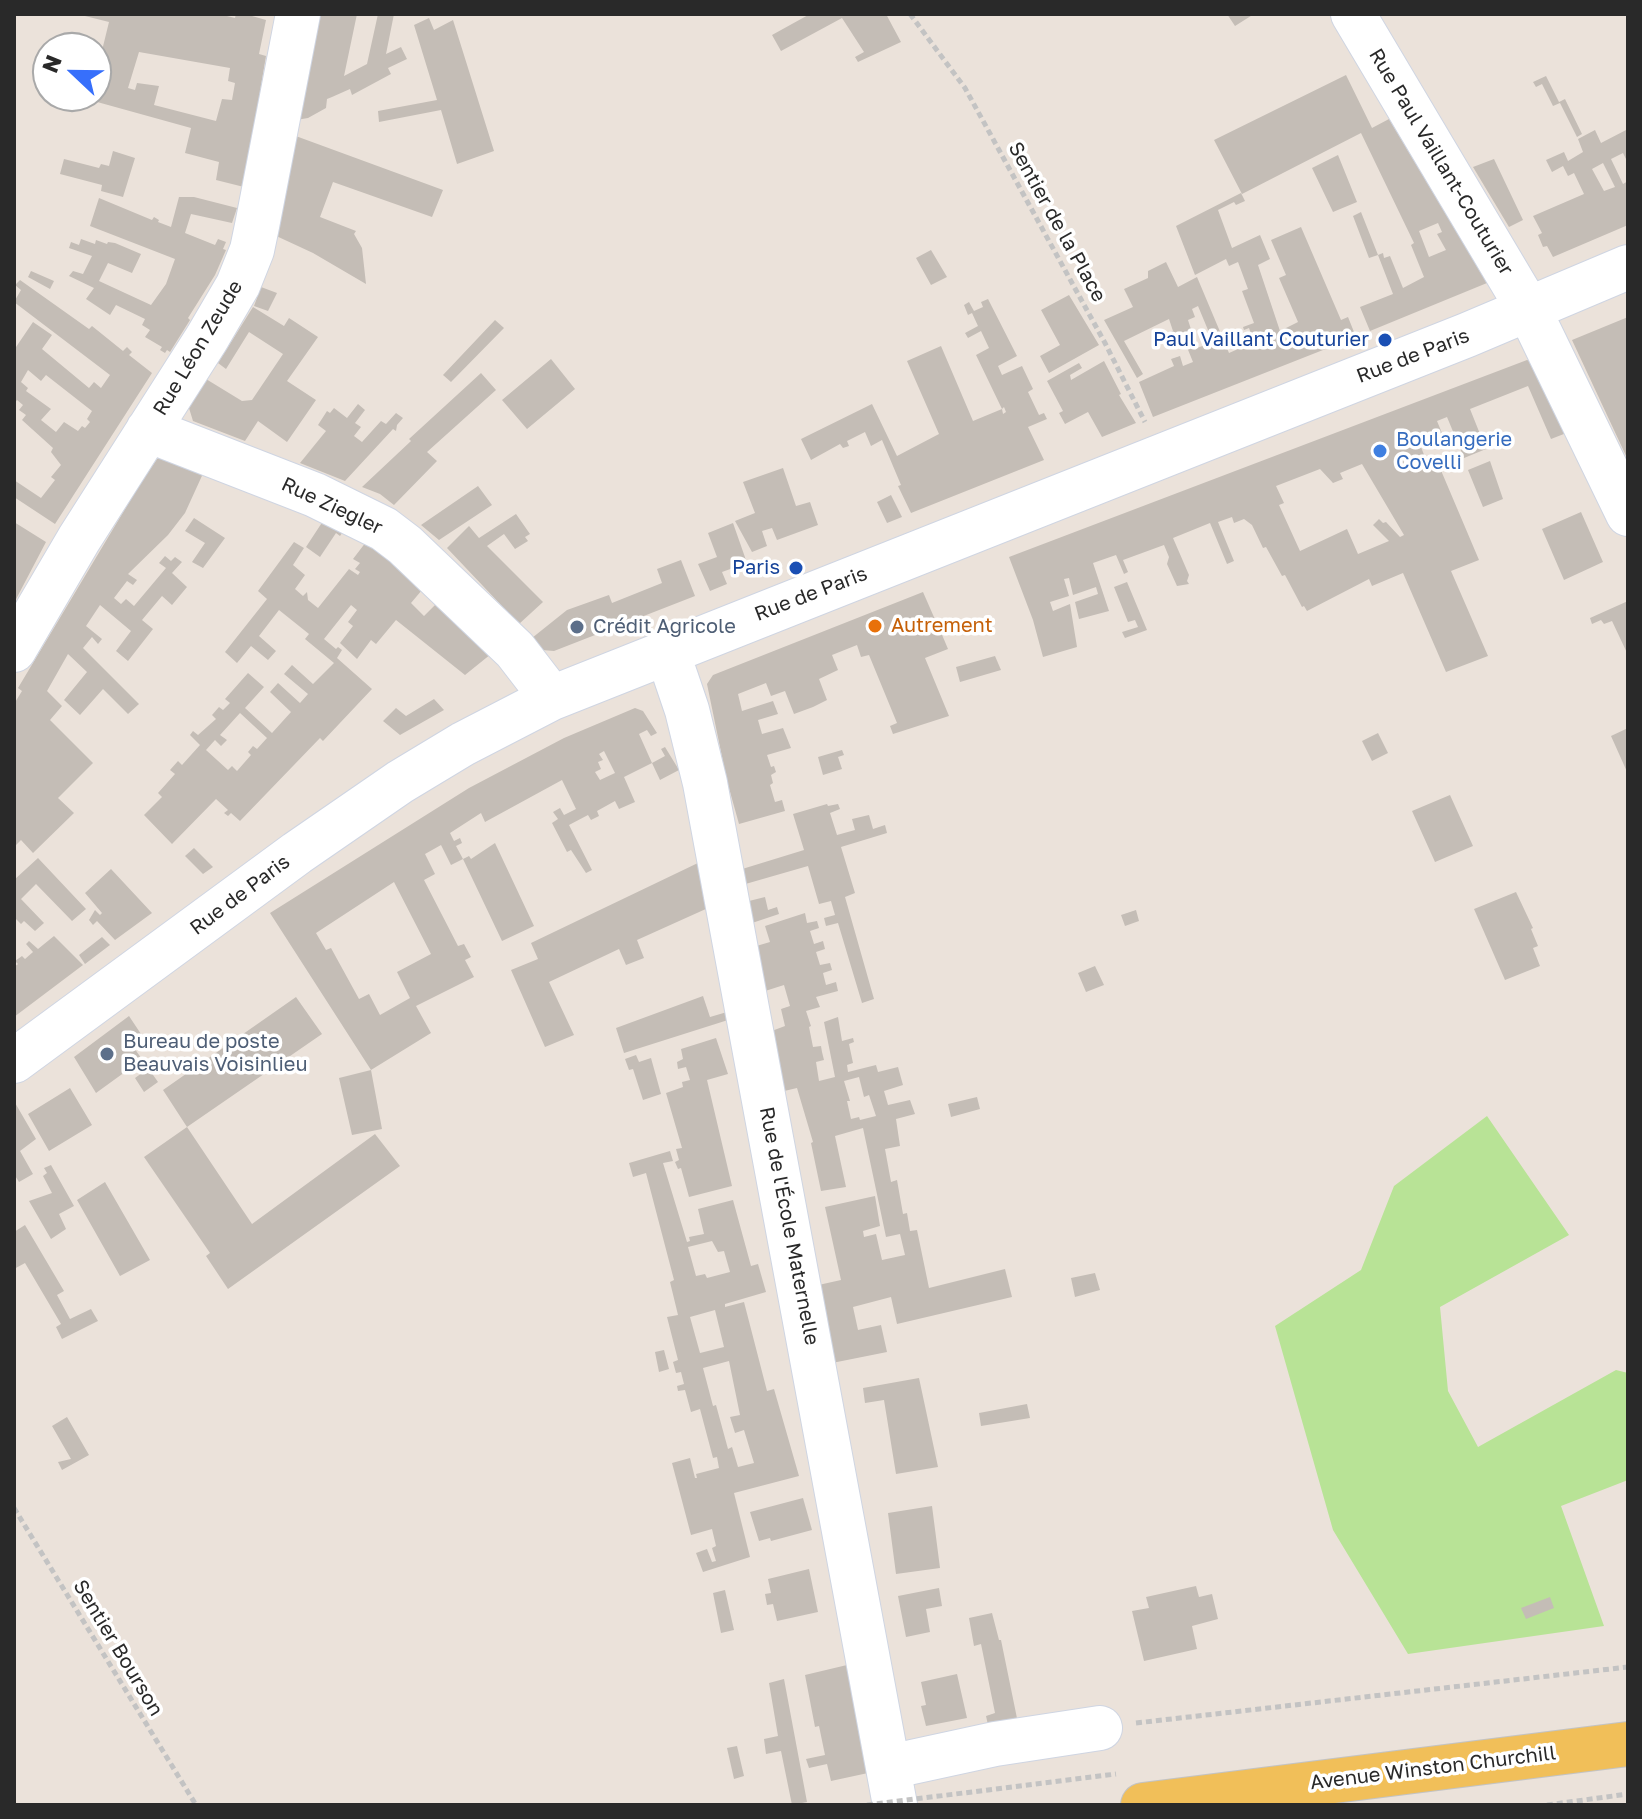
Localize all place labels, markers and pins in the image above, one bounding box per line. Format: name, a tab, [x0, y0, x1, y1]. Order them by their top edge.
place label: Paul Vaillant Couturier	[1153, 328, 1369, 352]
marker: Paul Vaillant Couturier	[1376, 331, 1394, 349]
place label: Boulangerie Covelli	[1396, 428, 1512, 475]
marker: Boulangerie Covelli	[1371, 442, 1389, 460]
place label: Paris	[732, 556, 780, 580]
marker: Paris	[787, 559, 805, 577]
place label: Autrement	[891, 614, 993, 638]
place label: Crédit Agricole	[593, 615, 736, 639]
marker: Autrement	[866, 617, 884, 635]
marker: Crédit Agricole	[568, 618, 586, 636]
place label: Bureau de poste Beauvais Voisinlieu	[123, 1030, 308, 1077]
marker: Bureau de poste Beauvais Voisinlieu	[98, 1045, 116, 1063]

